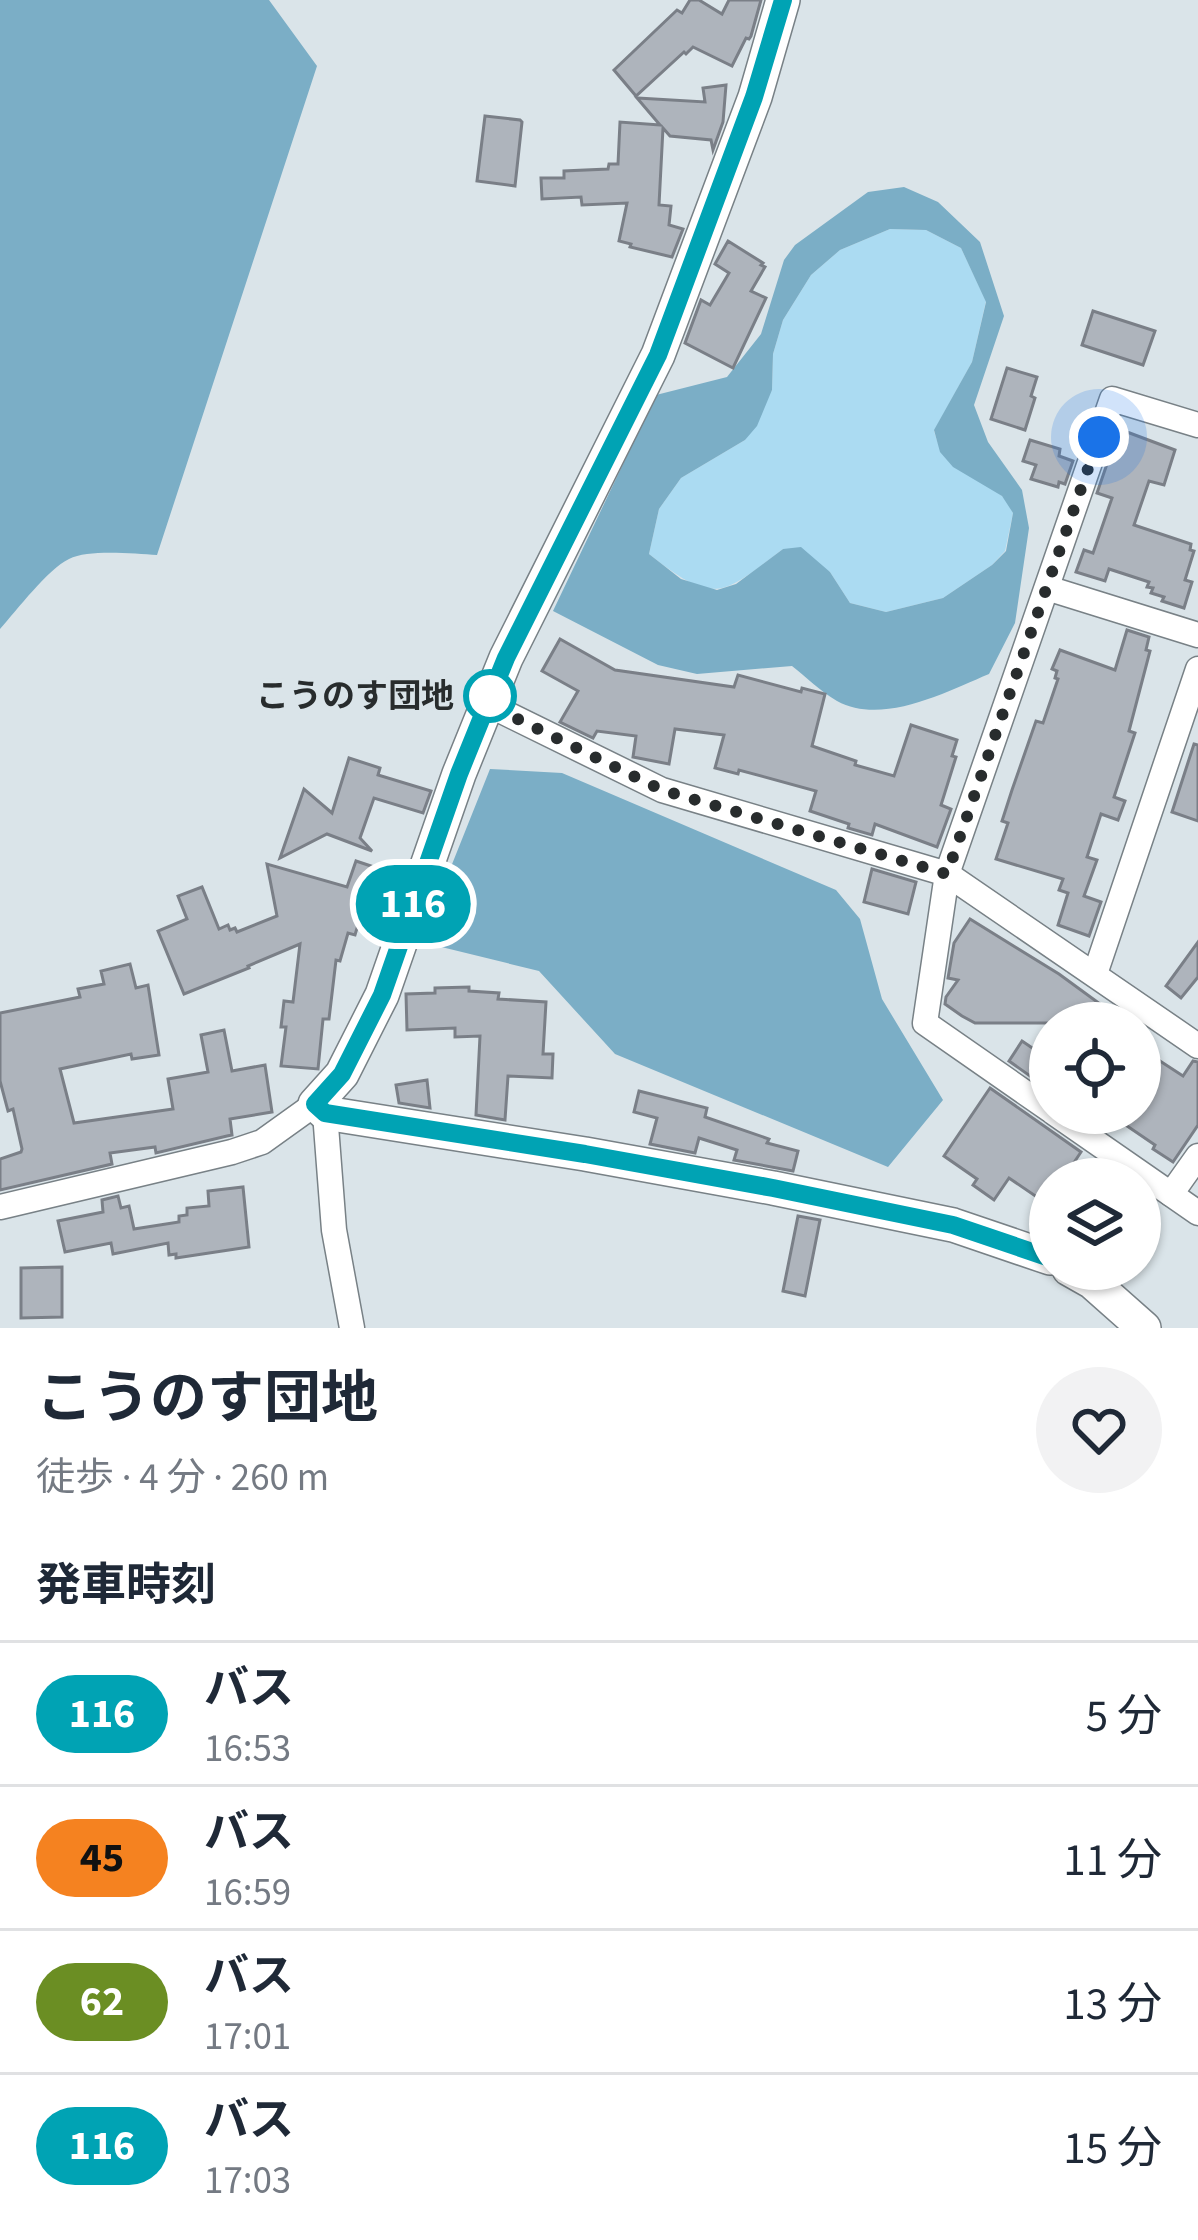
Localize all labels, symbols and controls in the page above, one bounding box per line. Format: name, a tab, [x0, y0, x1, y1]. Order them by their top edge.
your location	[1069, 407, 1129, 467]
marker: こうのす団地	[465, 671, 515, 721]
place label: こうのす団地	[256, 673, 454, 720]
line badge: 116	[344, 865, 482, 943]
text: 116	[380, 874, 446, 934]
map controls	[1029, 1002, 1161, 1290]
button: locate	[1029, 1002, 1161, 1134]
button: layers	[1029, 1158, 1161, 1290]
text: こうのす団地	[36, 1359, 378, 1440]
button: heart	[1036, 1367, 1162, 1493]
text: 徒歩 · 4 分 · 260 m	[36, 1450, 329, 1506]
text: 発車時刻	[36, 1554, 216, 1618]
text: バス	[204, 1657, 294, 1721]
text: 116	[69, 1684, 135, 1744]
text: 5 分	[1086, 1685, 1162, 1749]
text: 16:53	[204, 1721, 291, 1777]
text: バス	[204, 1801, 294, 1865]
text: 45	[80, 1828, 124, 1888]
text: 11 分	[1063, 1829, 1162, 1893]
text: 16:59	[204, 1865, 291, 1921]
text: バス	[204, 1945, 294, 2009]
text: 62	[80, 1972, 124, 2032]
text: 13 分	[1063, 1973, 1162, 2037]
text: 17:01	[204, 2009, 291, 2065]
text: バス	[204, 2089, 294, 2153]
text: 116	[69, 2116, 135, 2176]
text: 15 分	[1063, 2117, 1162, 2181]
text: 17:03	[204, 2153, 291, 2209]

